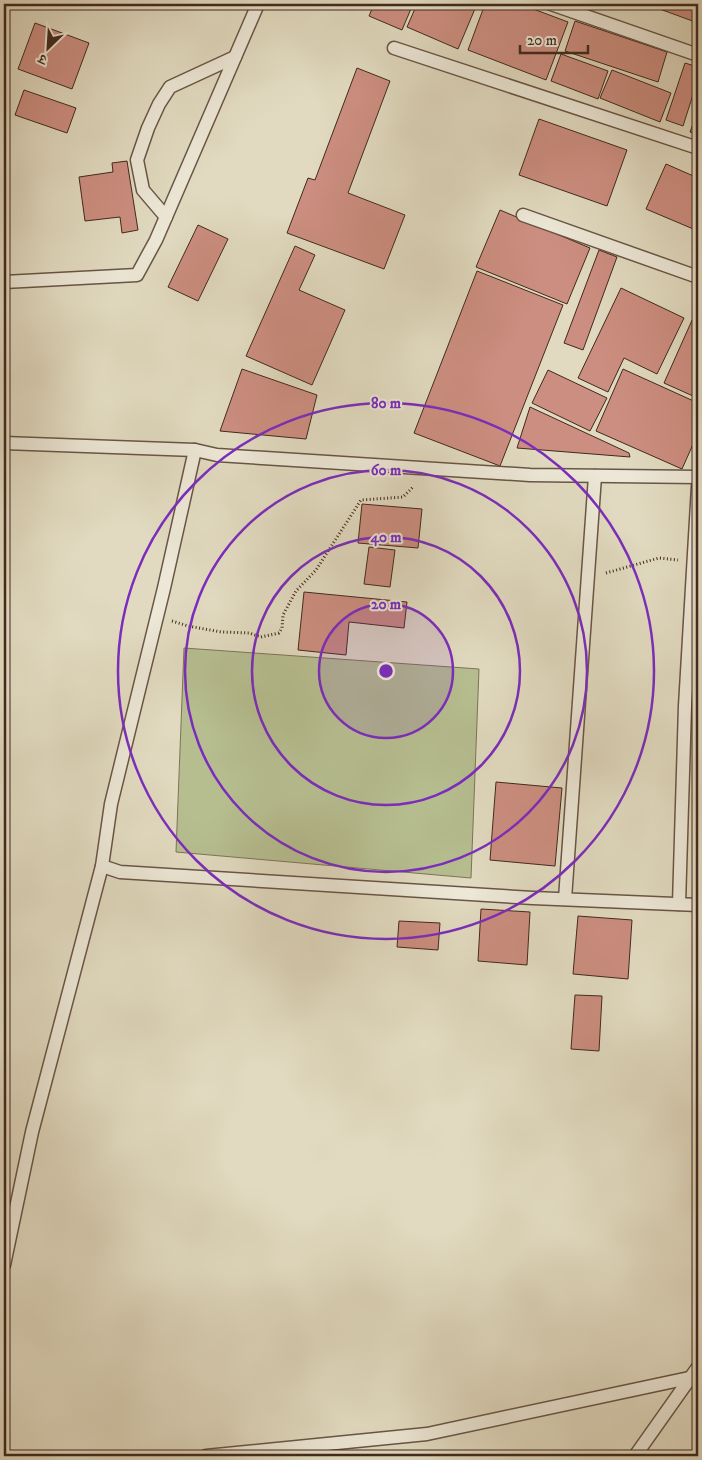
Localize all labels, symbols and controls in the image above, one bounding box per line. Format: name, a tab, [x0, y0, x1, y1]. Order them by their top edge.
north arrow	[22, 22, 72, 72]
scale bar	[520, 22, 587, 54]
text: 20 m	[527, 31, 557, 50]
text: उ	[35, 49, 51, 69]
text: 80 m	[371, 394, 402, 413]
text: 60 m	[371, 461, 402, 480]
text: 40 m	[369, 528, 402, 547]
text: 20 m	[371, 595, 402, 614]
centre of rings	[377, 662, 395, 680]

